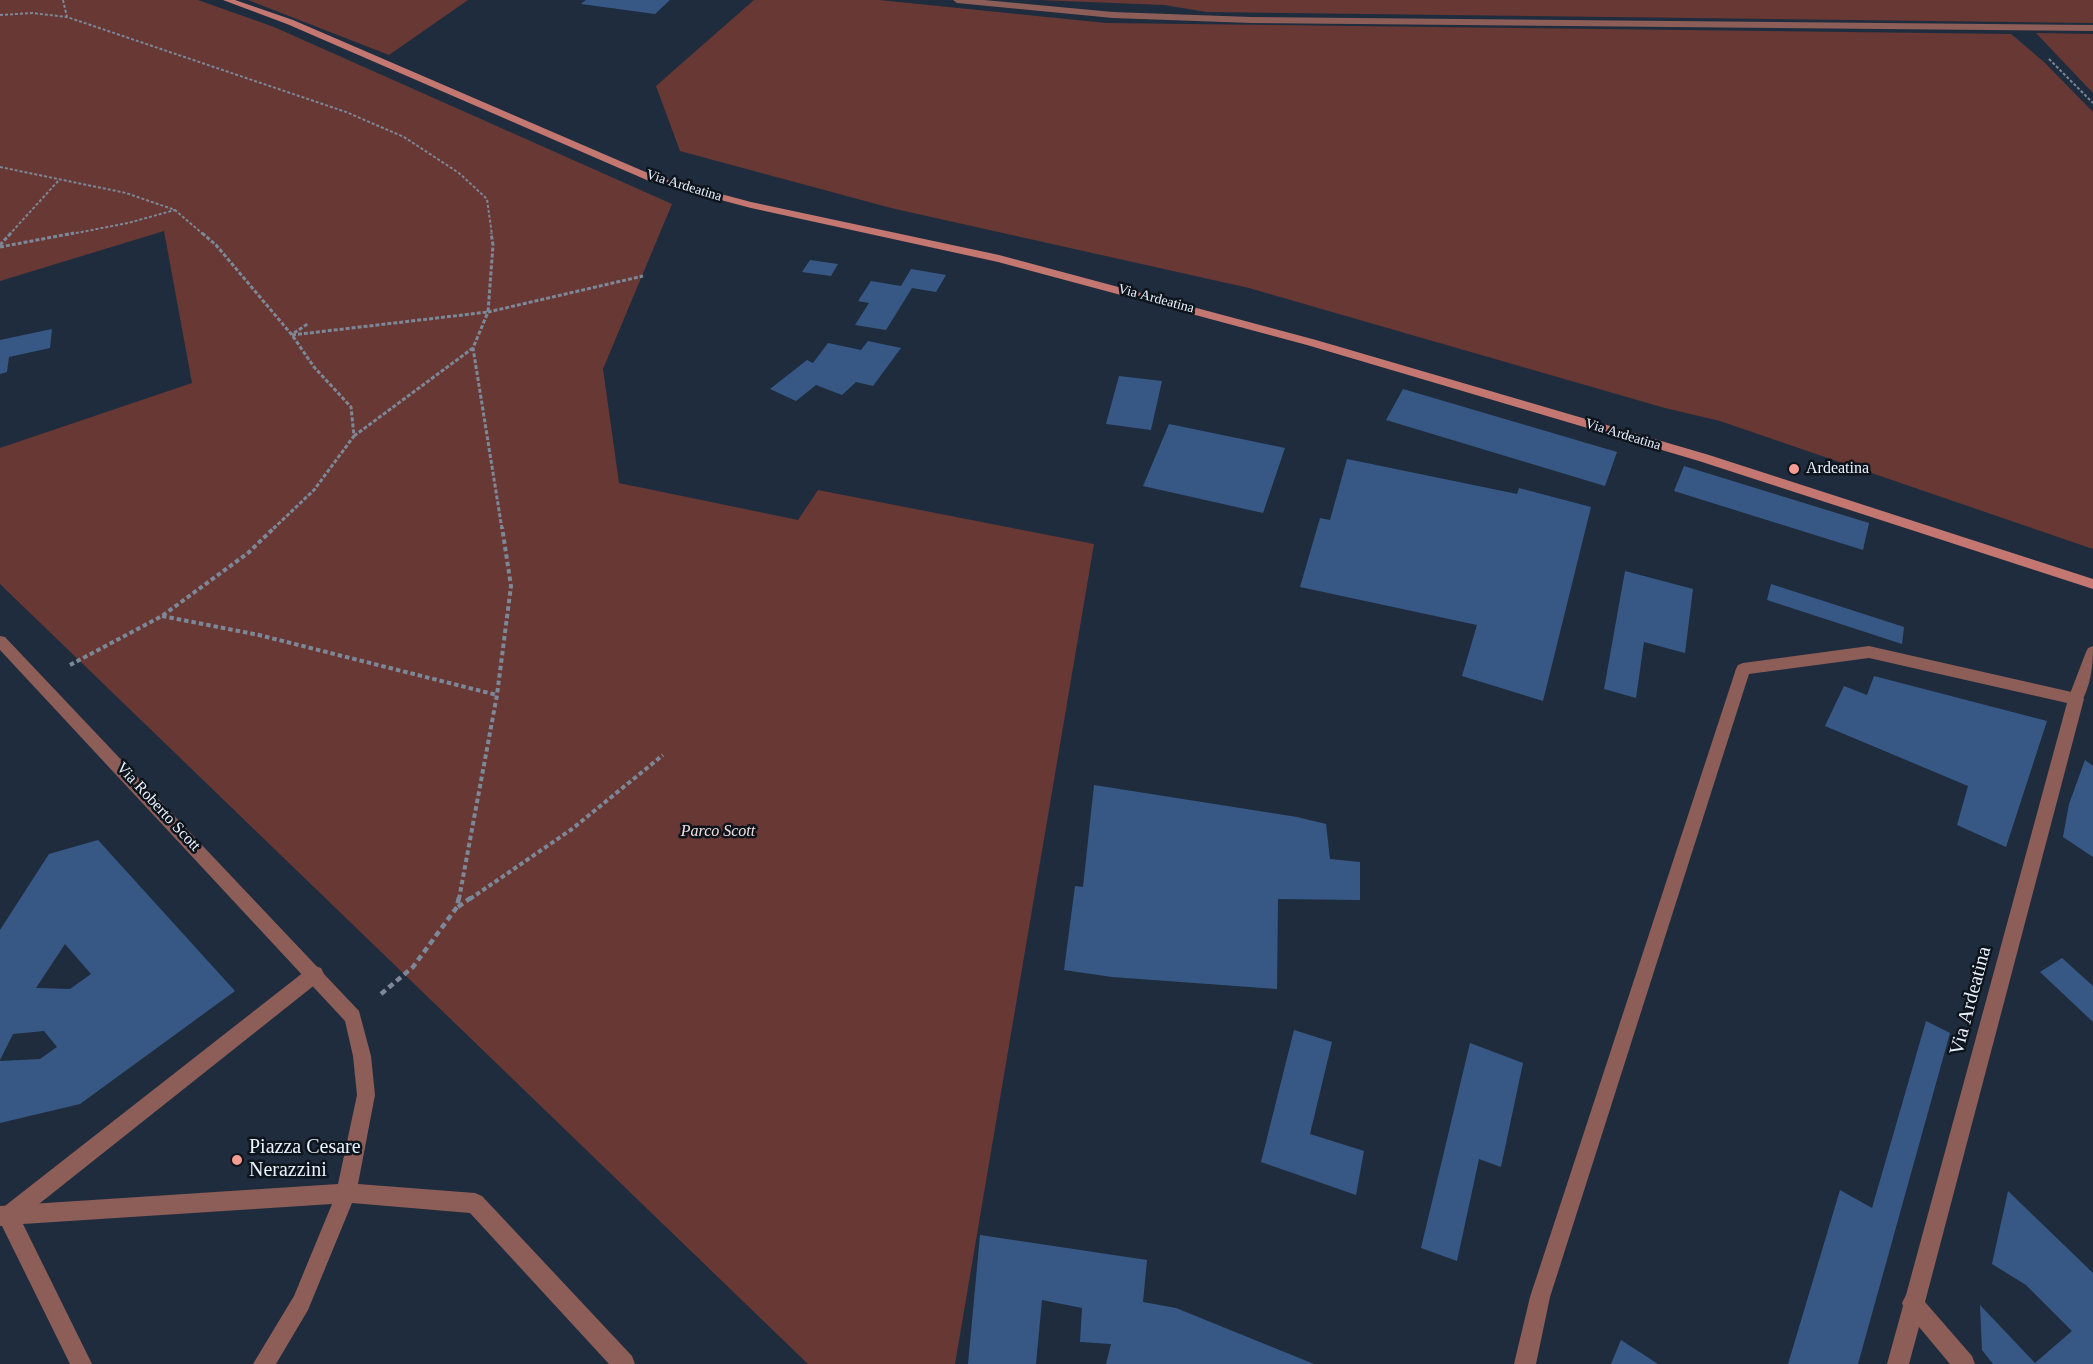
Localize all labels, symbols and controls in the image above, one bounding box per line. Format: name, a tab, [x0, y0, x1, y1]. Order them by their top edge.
street label: Via Ardeatina	[644, 167, 724, 205]
street label: Via Ardeatina	[1116, 281, 1196, 317]
street label: Via Ardeatina	[1583, 416, 1663, 454]
place label: Ardeatina	[1806, 459, 1869, 479]
marker: Ardeatina	[1787, 462, 1801, 476]
street label: Via Roberto Scott	[112, 759, 204, 855]
park label: Parco Scott	[681, 822, 755, 842]
street label: Via Ardeatina	[1945, 944, 1997, 1058]
place label: Piazza Cesare Nerazzini	[249, 1136, 361, 1183]
marker: Piazza Cesare Nerazzini	[230, 1153, 244, 1167]

